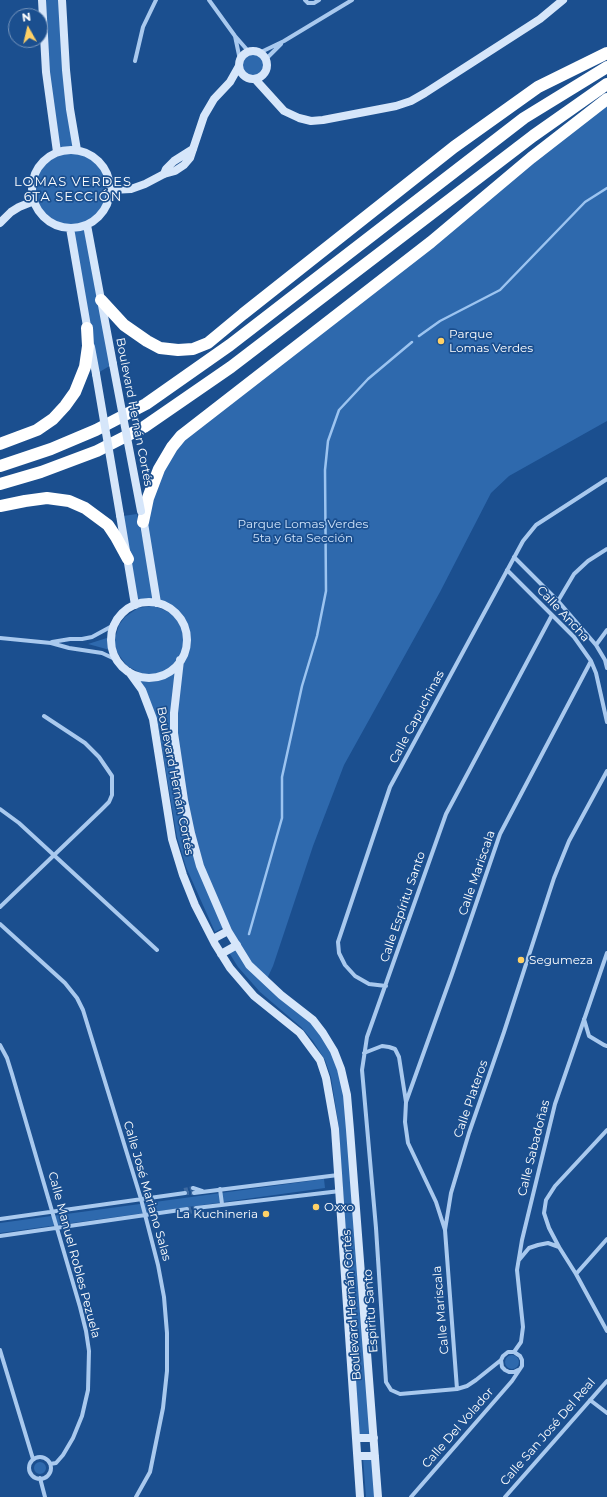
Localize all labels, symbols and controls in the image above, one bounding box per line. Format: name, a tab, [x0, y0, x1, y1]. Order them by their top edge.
north arrow	[8, 8, 48, 48]
text: N	[21, 10, 32, 25]
district label: LOMAS VERDES 6TA SECCIÓN	[14, 174, 132, 205]
place label: Parque Lomas Verdes	[449, 327, 533, 355]
marker: Parque Lomas Verdes	[436, 336, 446, 346]
street label: Boulevard Hernán Cortés	[113, 337, 155, 487]
park label: Parque Lomas Verdes 5ta y 6ta Sección	[238, 517, 368, 545]
street label: Calle Ancha	[534, 583, 592, 645]
street label: Calle Capuchinas	[386, 668, 448, 766]
street label: Boulevard Hernán Cortés	[154, 706, 196, 856]
street label: Calle Mariscala	[456, 829, 498, 917]
street label: Calle Espíritu Santo	[377, 850, 429, 964]
place label: Segumeza	[529, 953, 593, 967]
marker: Segumeza	[516, 955, 526, 965]
street label: Calle Plateros	[451, 1058, 491, 1140]
street label: Calle Sabadoñas	[515, 1098, 553, 1198]
street label: Calle José Mariano Salas	[120, 1119, 174, 1263]
street label: Calle Manuel Robles Pezuela	[45, 1170, 103, 1340]
place label: Oxxo	[324, 1200, 354, 1214]
marker: Oxxo	[311, 1202, 321, 1212]
place label: La Kuchineria	[176, 1207, 258, 1221]
marker: La Kuchineria	[261, 1209, 271, 1219]
street label: Boulevard Hernán Cortés	[340, 1229, 364, 1381]
street label: Calle Mariscala	[430, 1265, 452, 1355]
street label: Espiritu Santo	[361, 1269, 381, 1353]
street label: Calle San José Del Real	[497, 1375, 599, 1489]
street label: Calle Del Volador	[419, 1385, 497, 1471]

